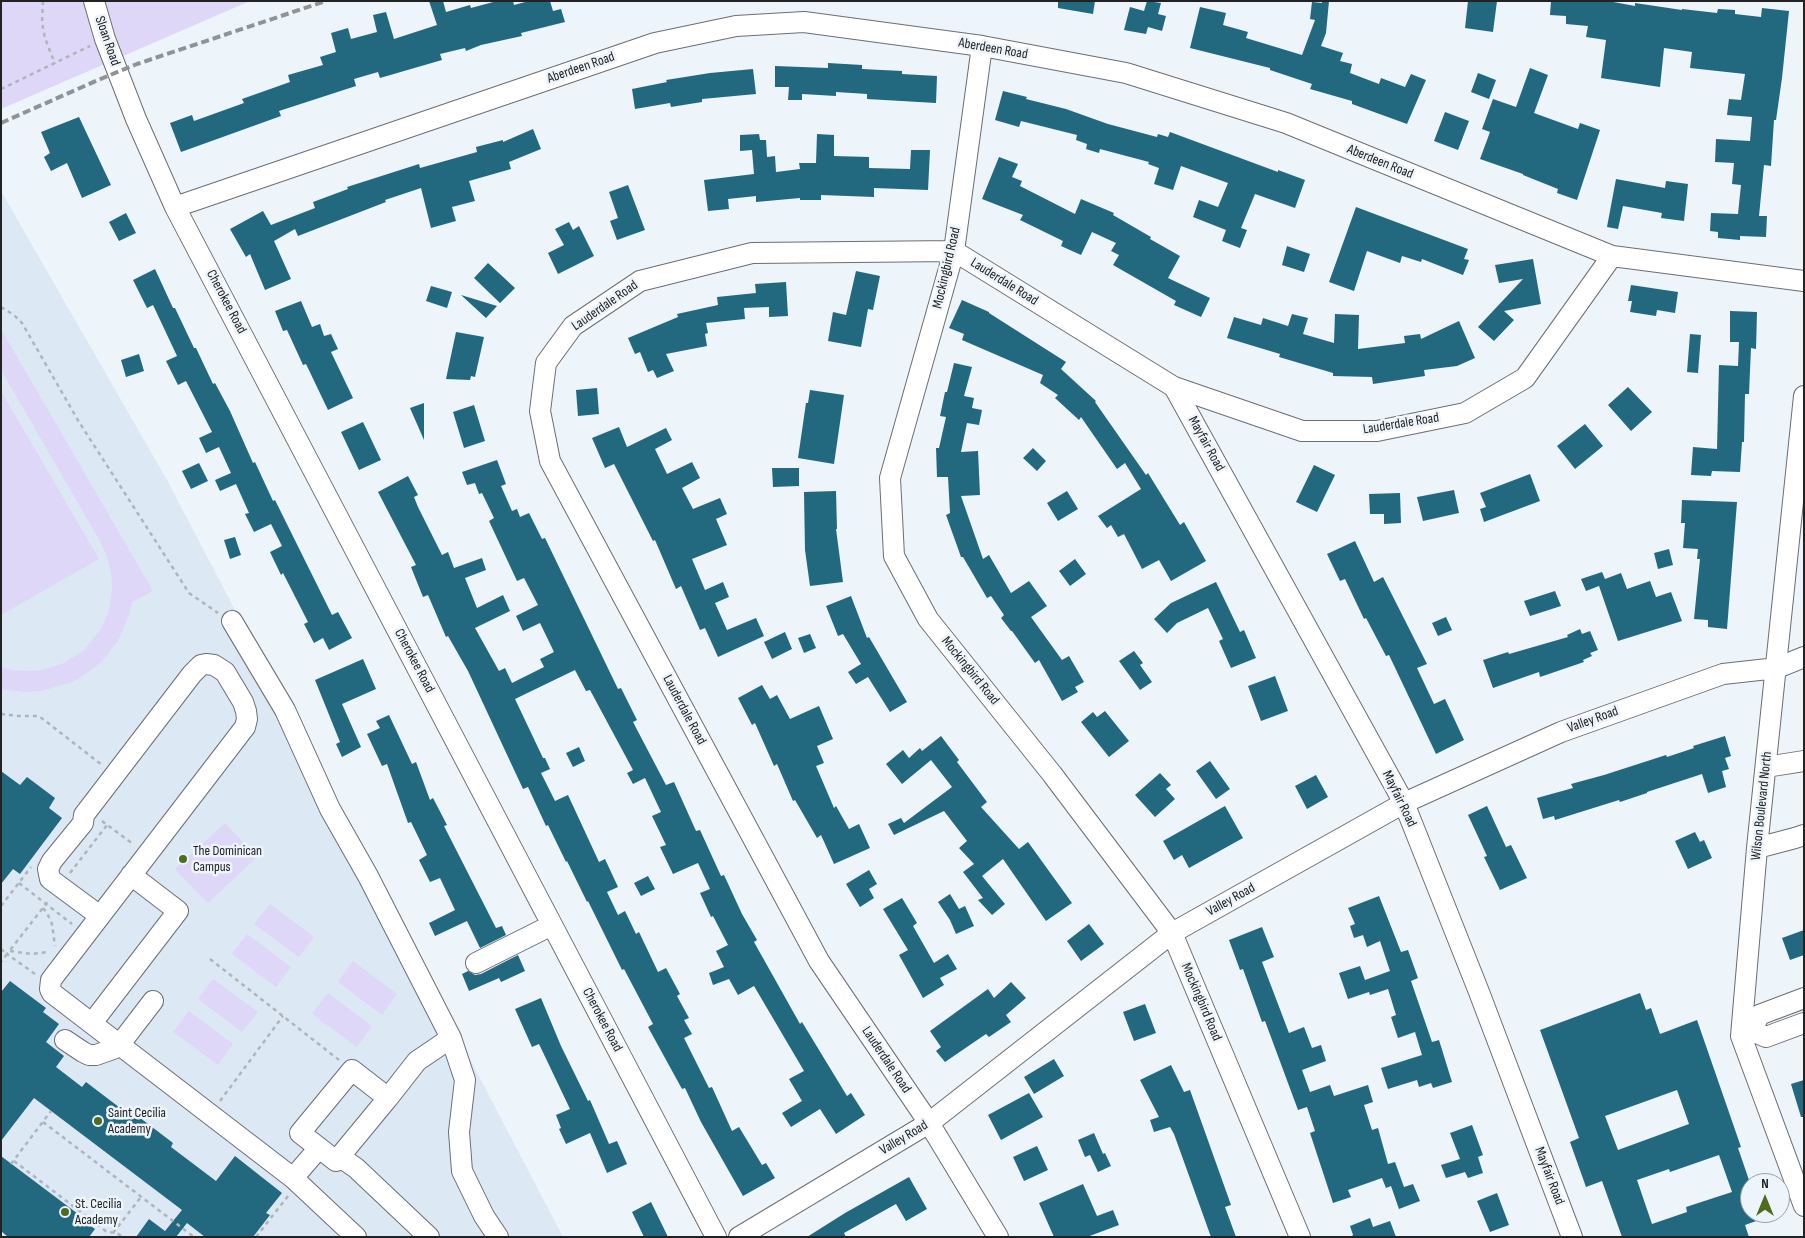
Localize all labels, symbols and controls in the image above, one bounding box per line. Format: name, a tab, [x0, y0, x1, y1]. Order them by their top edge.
street label: Sloan Road	[91, 14, 123, 68]
street label: Aberdeen Road	[957, 35, 1029, 63]
street label: Aberdeen Road	[545, 49, 617, 87]
street label: Aberdeen Road	[1344, 141, 1416, 183]
street label: Mockingbird Road	[929, 226, 965, 310]
street label: Lauderdale Road	[967, 255, 1041, 309]
street label: Cherokee Road	[202, 267, 250, 337]
street label: Lauderdale Road	[569, 277, 641, 335]
street label: Lauderdale Road	[1362, 410, 1440, 438]
street label: Mayfair Road	[1184, 413, 1228, 475]
street label: Cherokee Road	[390, 626, 438, 696]
street label: Mockingbird Road	[937, 634, 1003, 708]
street label: Lauderdale Road	[659, 672, 709, 748]
street label: Valley Road	[1565, 703, 1621, 737]
street label: Wilson Boulevard North	[1748, 751, 1776, 861]
street label: Mayfair Road	[1378, 768, 1420, 830]
place label: The Dominican Campus	[193, 843, 262, 876]
marker: The Dominican Campus	[177, 853, 189, 865]
street label: Valley Road	[1204, 880, 1258, 920]
street label: Mockingbird Road	[1177, 961, 1225, 1043]
street label: Cherokee Road	[578, 985, 626, 1055]
street label: Lauderdale Road	[858, 1024, 914, 1096]
place label: Saint Cecilia Academy	[108, 1105, 166, 1138]
marker: Saint Cecilia Academy	[92, 1115, 104, 1127]
street label: Valley Road	[877, 1117, 931, 1159]
street label: Mayfair Road	[1530, 1145, 1568, 1207]
north arrow	[1740, 1173, 1790, 1223]
text: N	[1761, 1175, 1769, 1192]
place label: St. Cecilia Academy	[75, 1196, 122, 1228]
marker: St. Cecilia Academy	[59, 1206, 71, 1218]

